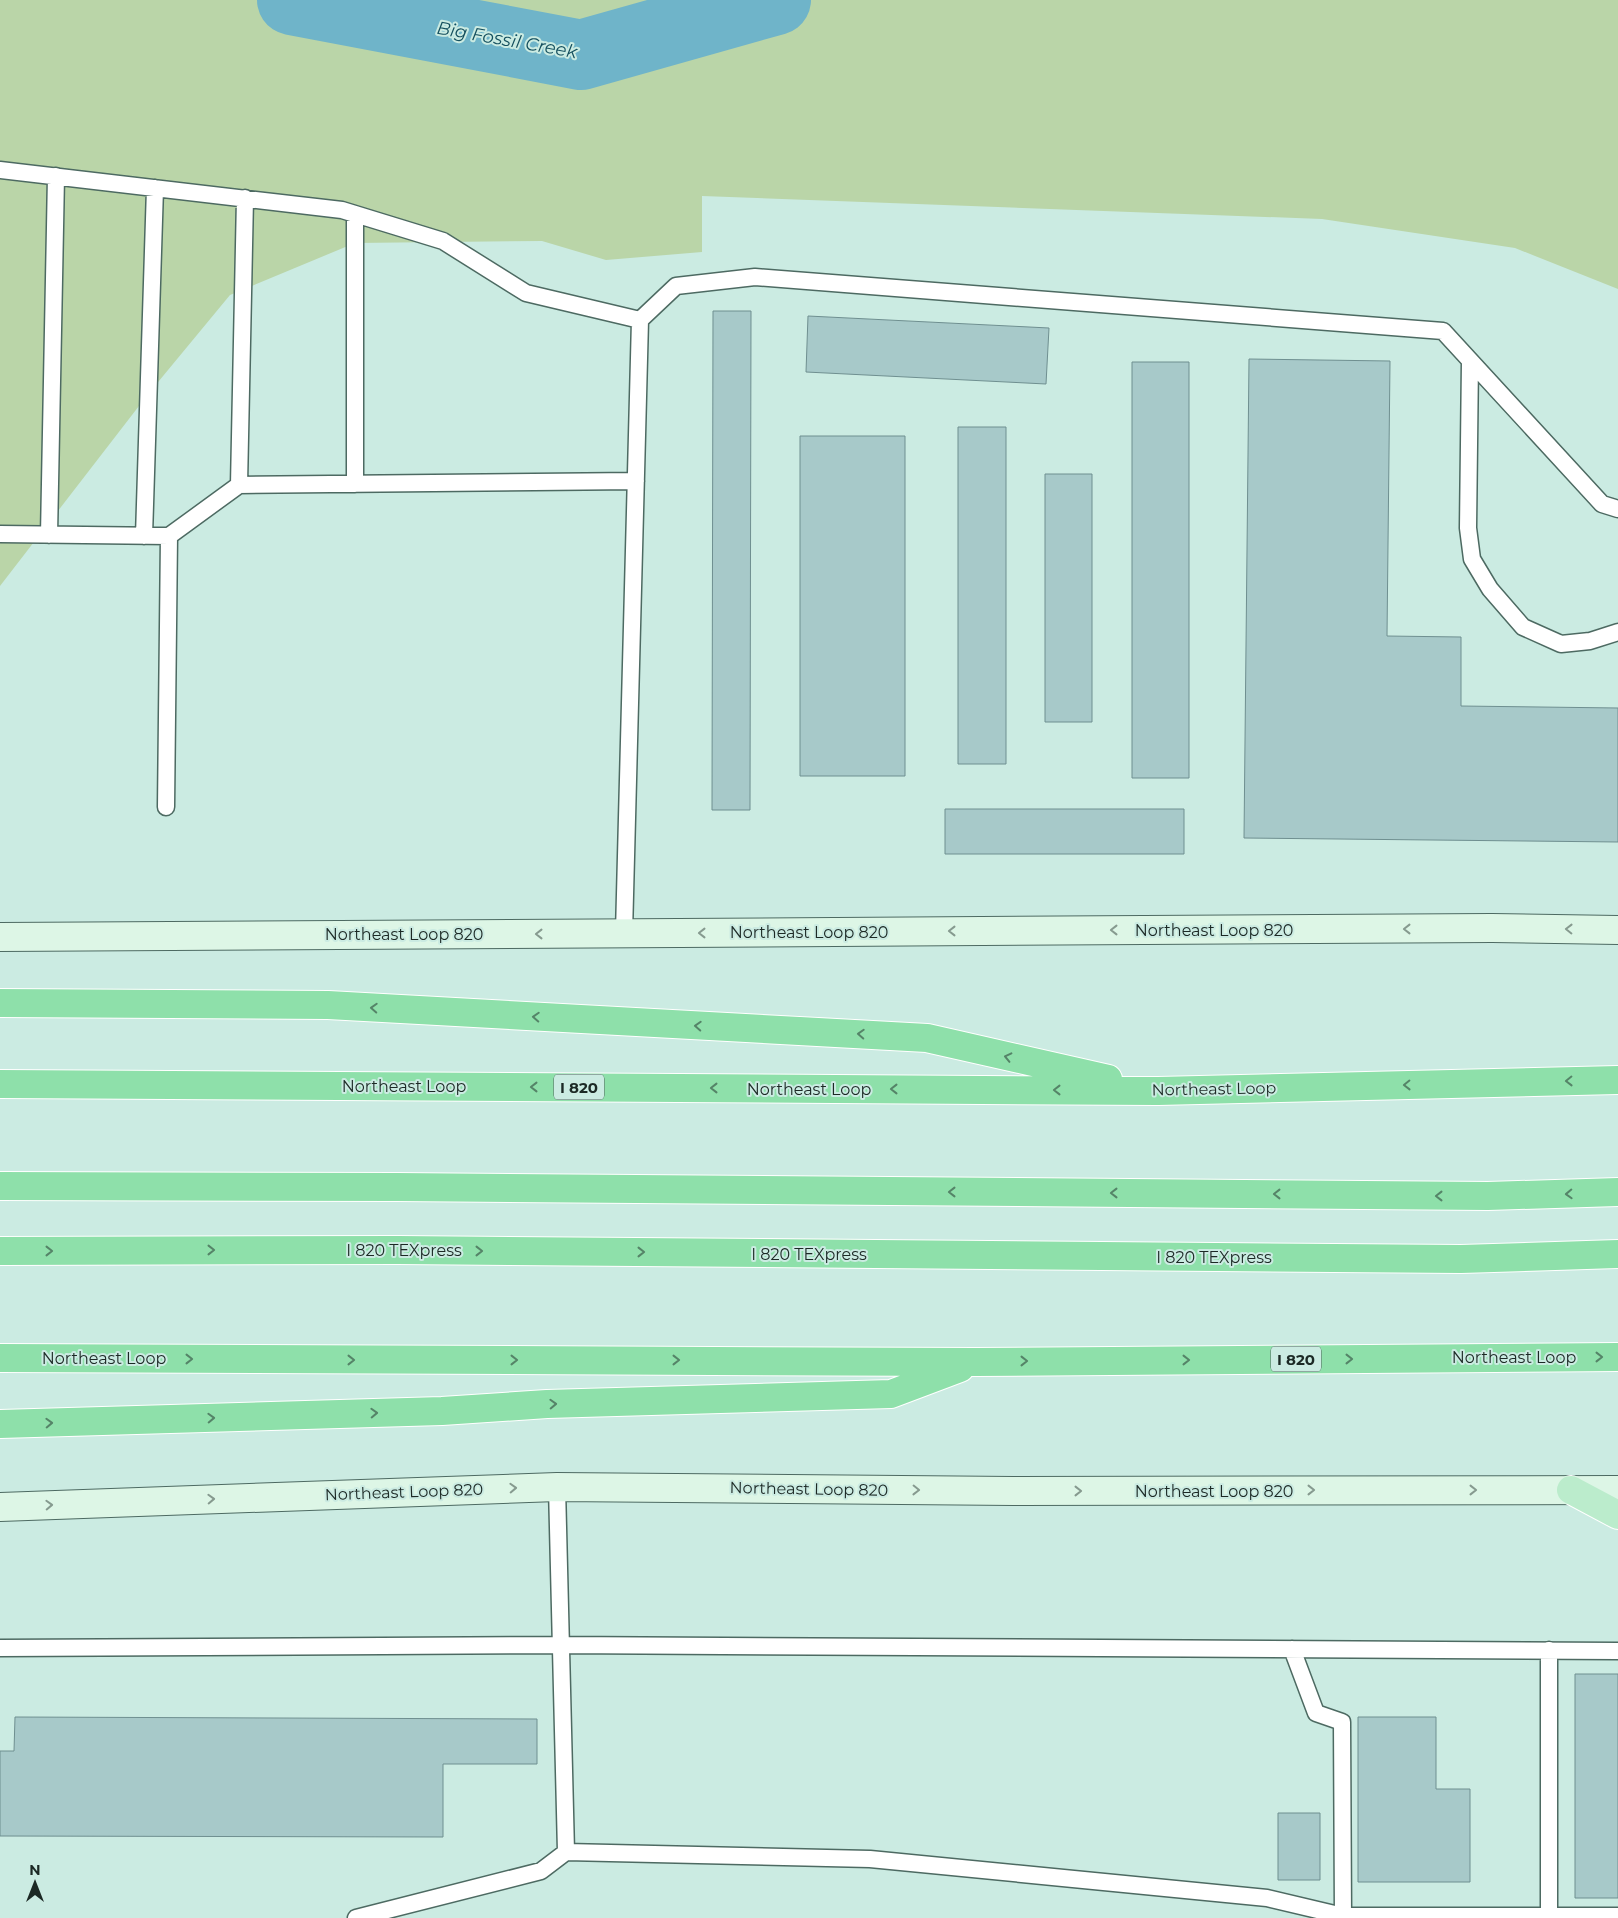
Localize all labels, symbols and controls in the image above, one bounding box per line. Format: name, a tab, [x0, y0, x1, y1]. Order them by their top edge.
water label: Big Fossil Creek	[435, 17, 580, 63]
street label: Northeast Loop 820	[1135, 921, 1293, 940]
street label: Northeast Loop 820	[730, 923, 888, 942]
one-way arrow	[1403, 924, 1410, 934]
one-way arrow	[1565, 924, 1573, 935]
street label: Northeast Loop 820	[325, 925, 483, 944]
one-way arrow	[1110, 925, 1118, 935]
one-way arrow	[948, 926, 956, 936]
one-way arrow	[698, 928, 706, 938]
one-way arrow	[535, 929, 543, 939]
one-way arrow	[370, 1002, 378, 1013]
one-way arrow	[532, 1011, 540, 1022]
one-way arrow	[694, 1020, 702, 1031]
one-way arrow	[856, 1029, 864, 1040]
one-way arrow	[1003, 1052, 1012, 1062]
road number: I 820	[554, 1074, 604, 1100]
one-way arrow	[1565, 1076, 1573, 1087]
street label: Northeast Loop	[342, 1077, 466, 1096]
street label: Northeast Loop	[1152, 1078, 1277, 1100]
street label: Northeast Loop	[747, 1080, 871, 1099]
one-way arrow	[1403, 1080, 1410, 1090]
one-way arrow	[530, 1082, 538, 1092]
one-way arrow	[710, 1083, 718, 1093]
one-way arrow	[890, 1084, 898, 1094]
one-way arrow	[1052, 1085, 1060, 1095]
one-way arrow	[948, 1187, 956, 1197]
one-way arrow	[1110, 1188, 1118, 1198]
one-way arrow	[1273, 1189, 1280, 1199]
one-way arrow	[1565, 1189, 1573, 1199]
one-way arrow	[1435, 1191, 1443, 1201]
street label: I 820 TEXpress	[346, 1241, 462, 1260]
one-way arrow	[208, 1245, 215, 1255]
street label: I 820 TEXpress	[751, 1245, 867, 1264]
one-way arrow	[45, 1246, 53, 1256]
one-way arrow	[475, 1246, 483, 1256]
one-way arrow	[638, 1247, 645, 1257]
street label: I 820 TEXpress	[1156, 1248, 1272, 1267]
road number: I 820	[1271, 1346, 1321, 1372]
street label: Northeast Loop	[1452, 1348, 1576, 1367]
street label: Northeast Loop	[42, 1349, 166, 1368]
one-way arrow	[1595, 1352, 1603, 1362]
one-way arrow	[185, 1354, 193, 1364]
one-way arrow	[1345, 1354, 1353, 1364]
one-way arrow	[348, 1355, 355, 1365]
one-way arrow	[510, 1355, 518, 1365]
one-way arrow	[672, 1355, 680, 1365]
one-way arrow	[1182, 1355, 1190, 1365]
one-way arrow	[1020, 1356, 1028, 1367]
one-way arrow	[550, 1398, 558, 1409]
one-way arrow	[370, 1408, 378, 1418]
one-way arrow	[207, 1412, 215, 1423]
one-way arrow	[45, 1417, 53, 1428]
street label: Northeast Loop 820	[730, 1478, 888, 1500]
street label: Northeast Loop 820	[324, 1480, 484, 1504]
street label: Northeast Loop 820	[1135, 1482, 1293, 1501]
one-way arrow	[510, 1483, 518, 1493]
one-way arrow	[912, 1485, 920, 1495]
one-way arrow	[1307, 1485, 1315, 1495]
one-way arrow	[1470, 1485, 1477, 1495]
one-way arrow	[1074, 1486, 1082, 1496]
one-way arrow	[208, 1494, 215, 1504]
one-way arrow	[45, 1500, 53, 1510]
north arrow	[10, 1858, 60, 1908]
text: N	[29, 1861, 41, 1879]

